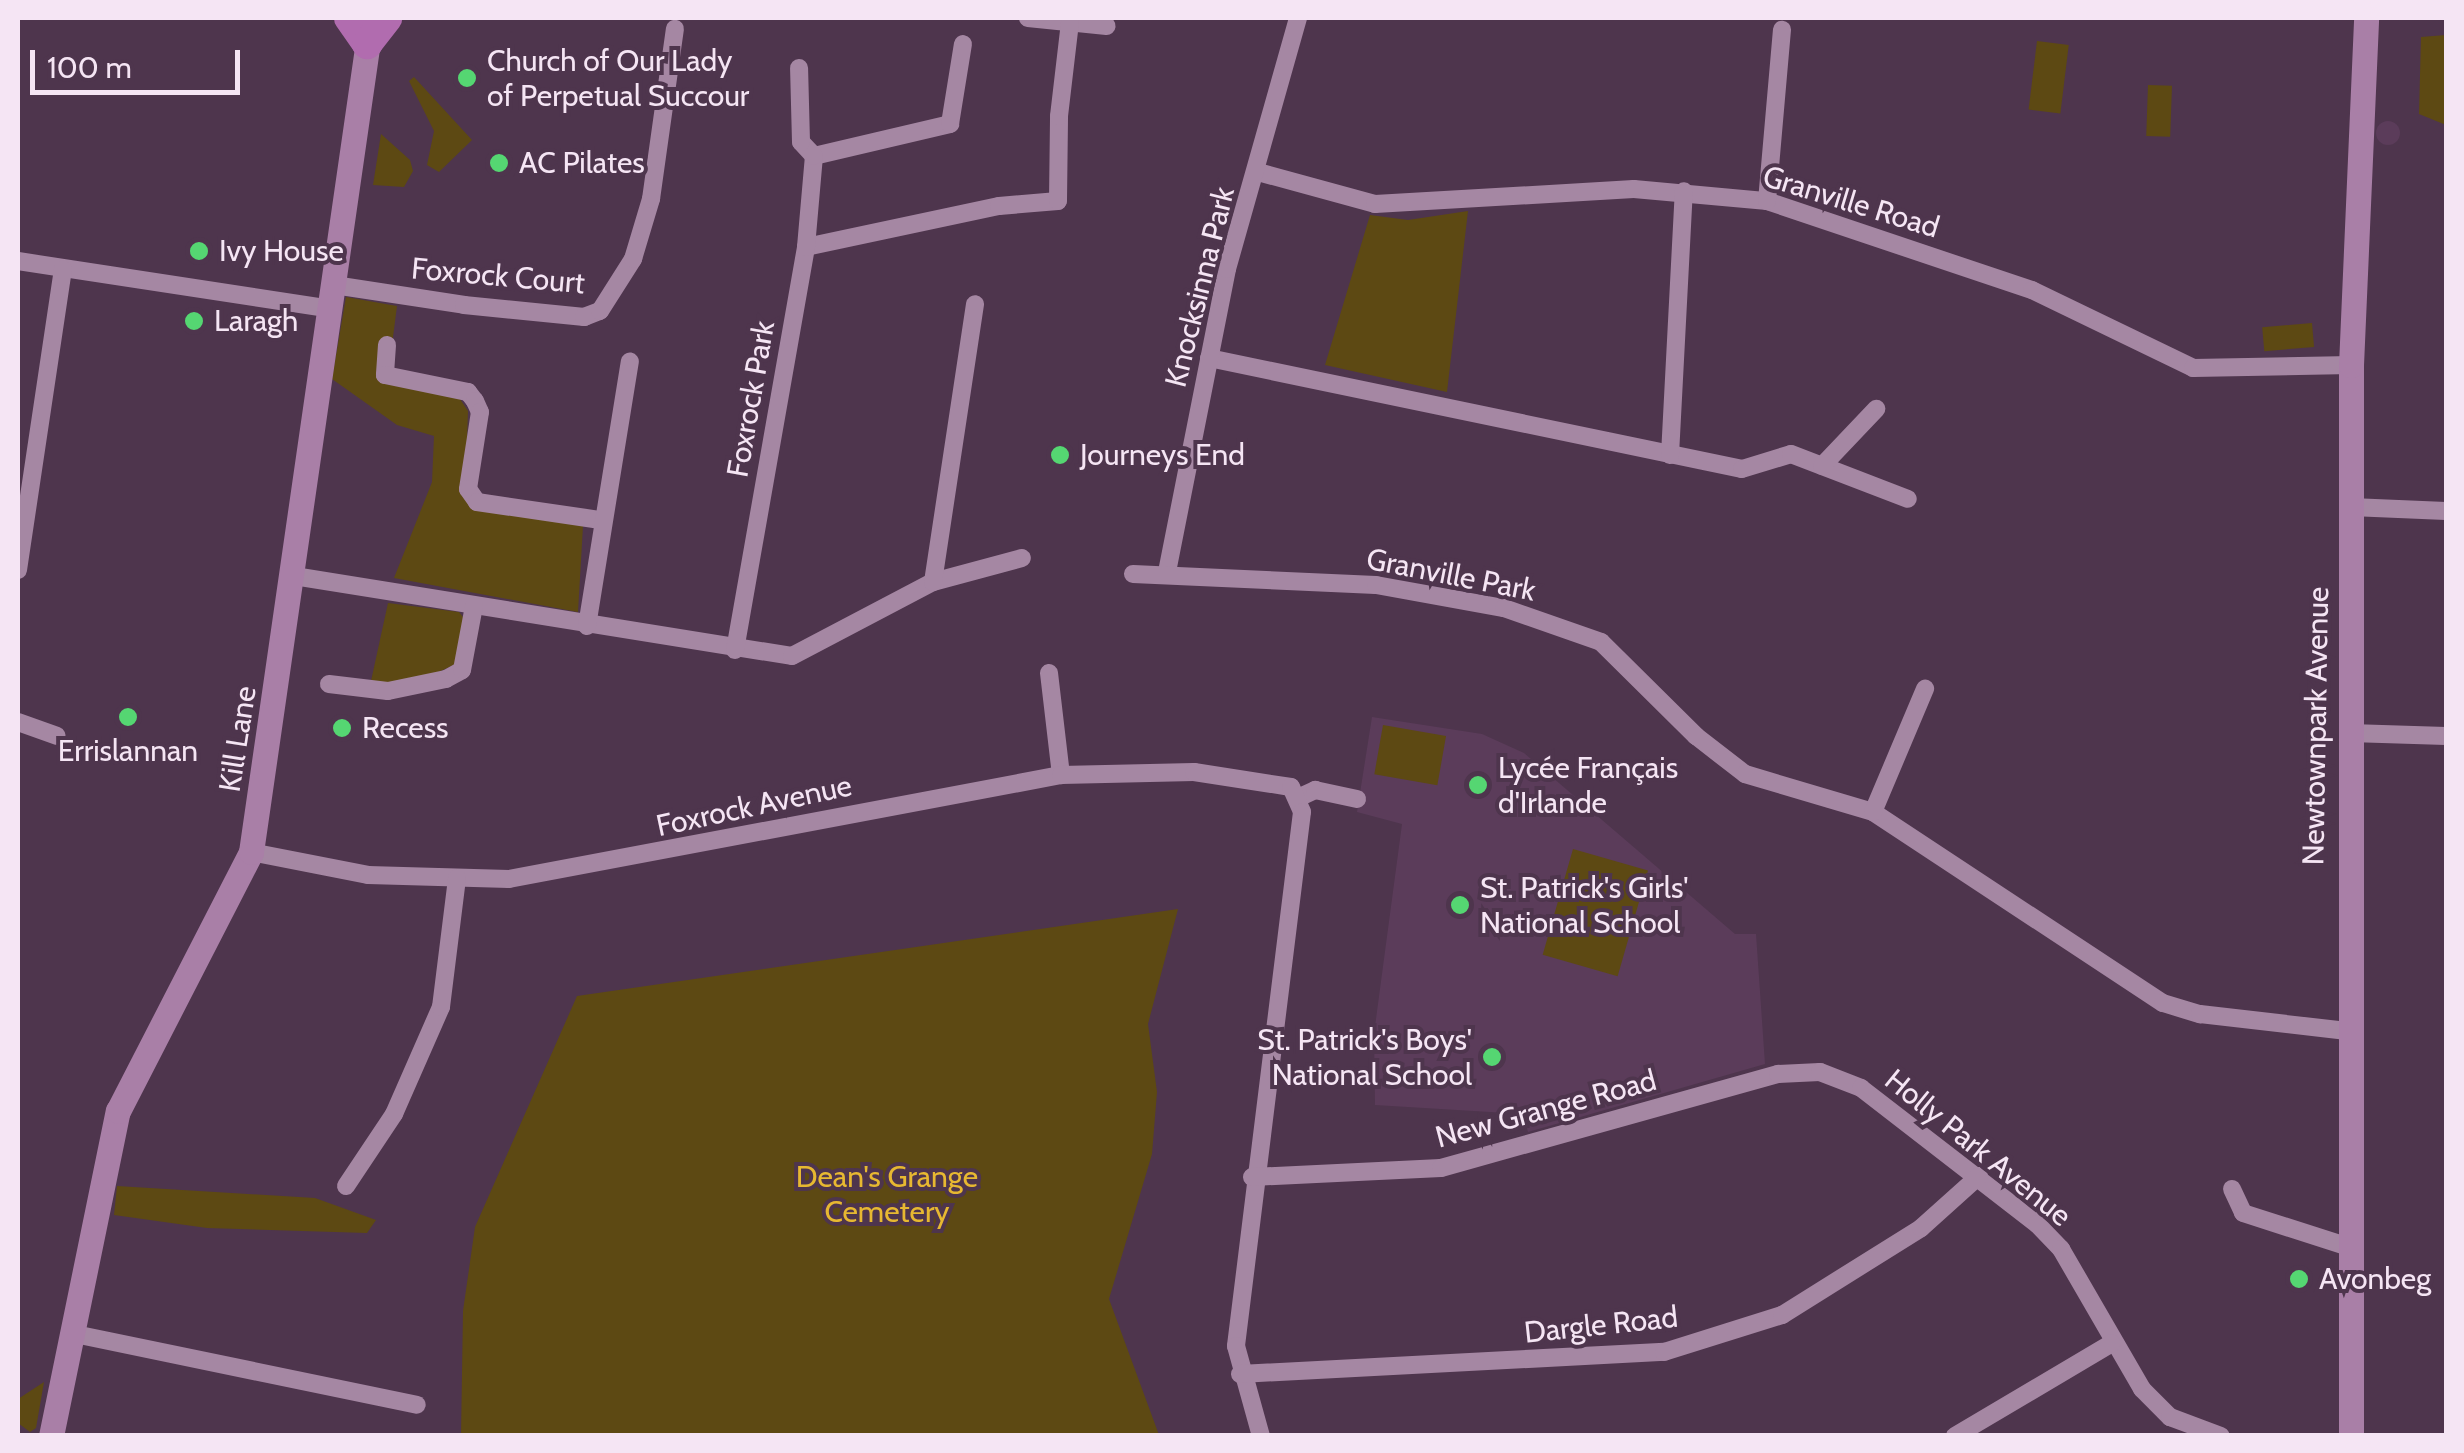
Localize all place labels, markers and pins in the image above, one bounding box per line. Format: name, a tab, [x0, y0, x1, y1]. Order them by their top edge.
place label: Church of Our Lady of Perpetual Succour	[487, 43, 749, 114]
marker: Church of Our Lady of Perpetual Succour	[456, 67, 478, 89]
place label: AC Pilates	[519, 145, 645, 181]
marker: AC Pilates	[488, 152, 510, 174]
place label: Ivy House	[219, 233, 344, 269]
marker: Ivy House	[188, 240, 210, 262]
place label: Laragh	[214, 303, 298, 339]
marker: Laragh	[183, 310, 205, 332]
place label: Journeys End	[1080, 437, 1245, 473]
marker: Journeys End	[1049, 444, 1071, 466]
marker: Errislannan	[117, 706, 139, 728]
place label: Recess	[362, 710, 448, 746]
marker: Recess	[331, 717, 353, 739]
place label: Errislannan	[58, 733, 198, 769]
place label: Lycée Français d'Irlande	[1498, 750, 1678, 820]
marker: Lycée Français d'Irlande	[1467, 774, 1489, 796]
place label: St. Patrick's Girls' National School	[1480, 870, 1688, 940]
marker: St. Patrick's Girls' National School	[1449, 894, 1471, 916]
place label: St. Patrick's Boys' National School	[1257, 1022, 1472, 1092]
marker: St. Patrick's Boys' National School	[1481, 1046, 1503, 1068]
place label: Avonbeg	[2319, 1261, 2431, 1297]
marker: Avonbeg	[2288, 1268, 2310, 1290]

